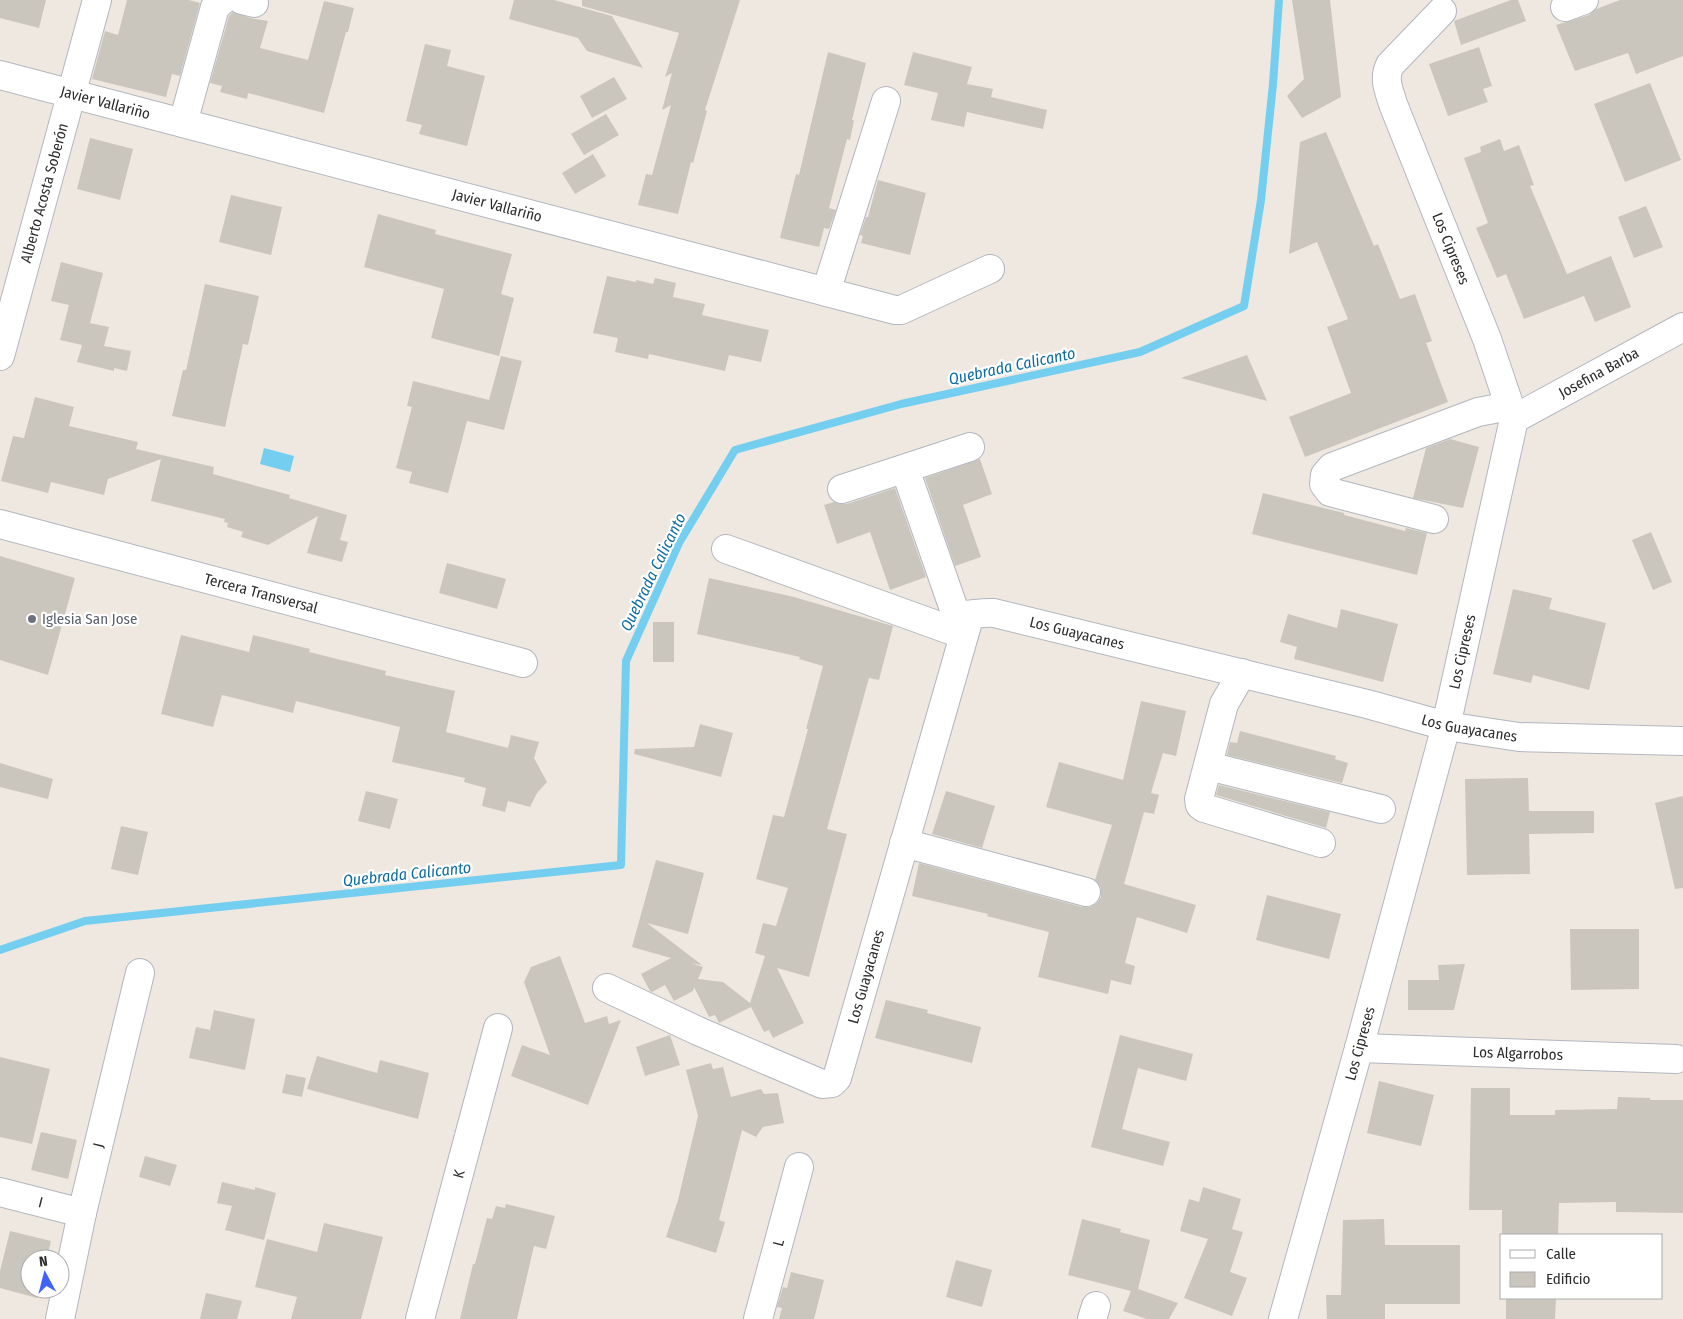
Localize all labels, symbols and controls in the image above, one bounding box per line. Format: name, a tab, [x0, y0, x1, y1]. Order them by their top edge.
street label: Javier Vallariño	[59, 82, 152, 123]
street label: Alberto Acosta Soberón	[17, 121, 72, 265]
street label: Javier Vallariño	[450, 185, 544, 226]
street label: Los Cipreses	[1428, 210, 1473, 287]
water label: Quebrada Calicanto	[947, 343, 1077, 389]
street label: Josefina Barba	[1556, 344, 1642, 402]
water label: Quebrada Calicanto	[616, 510, 690, 634]
street label: Tercera Transversal	[202, 570, 320, 617]
place label: Iglesia San Jose	[42, 610, 137, 628]
marker: Iglesia San Jose	[26, 613, 38, 625]
street label: Los Guayacanes	[1028, 613, 1126, 653]
street label: Los Cipreses	[1445, 613, 1479, 691]
street label: Los Guayacanes	[1419, 711, 1518, 746]
water label: Quebrada Calicanto	[342, 858, 472, 890]
street label: Los Guayacanes	[844, 928, 888, 1026]
street label: Los Cipreses	[1341, 1005, 1379, 1083]
street label: Los Algarrobos	[1472, 1043, 1563, 1064]
street label: J	[89, 1141, 108, 1149]
street label: K	[449, 1168, 469, 1180]
street label: I	[37, 1193, 45, 1212]
legend	[1500, 1234, 1663, 1299]
street label: L	[769, 1237, 788, 1248]
text: Calle	[1546, 1245, 1576, 1263]
north arrow	[20, 1249, 70, 1299]
text: N	[38, 1253, 49, 1271]
text: Edificio	[1546, 1270, 1591, 1288]

